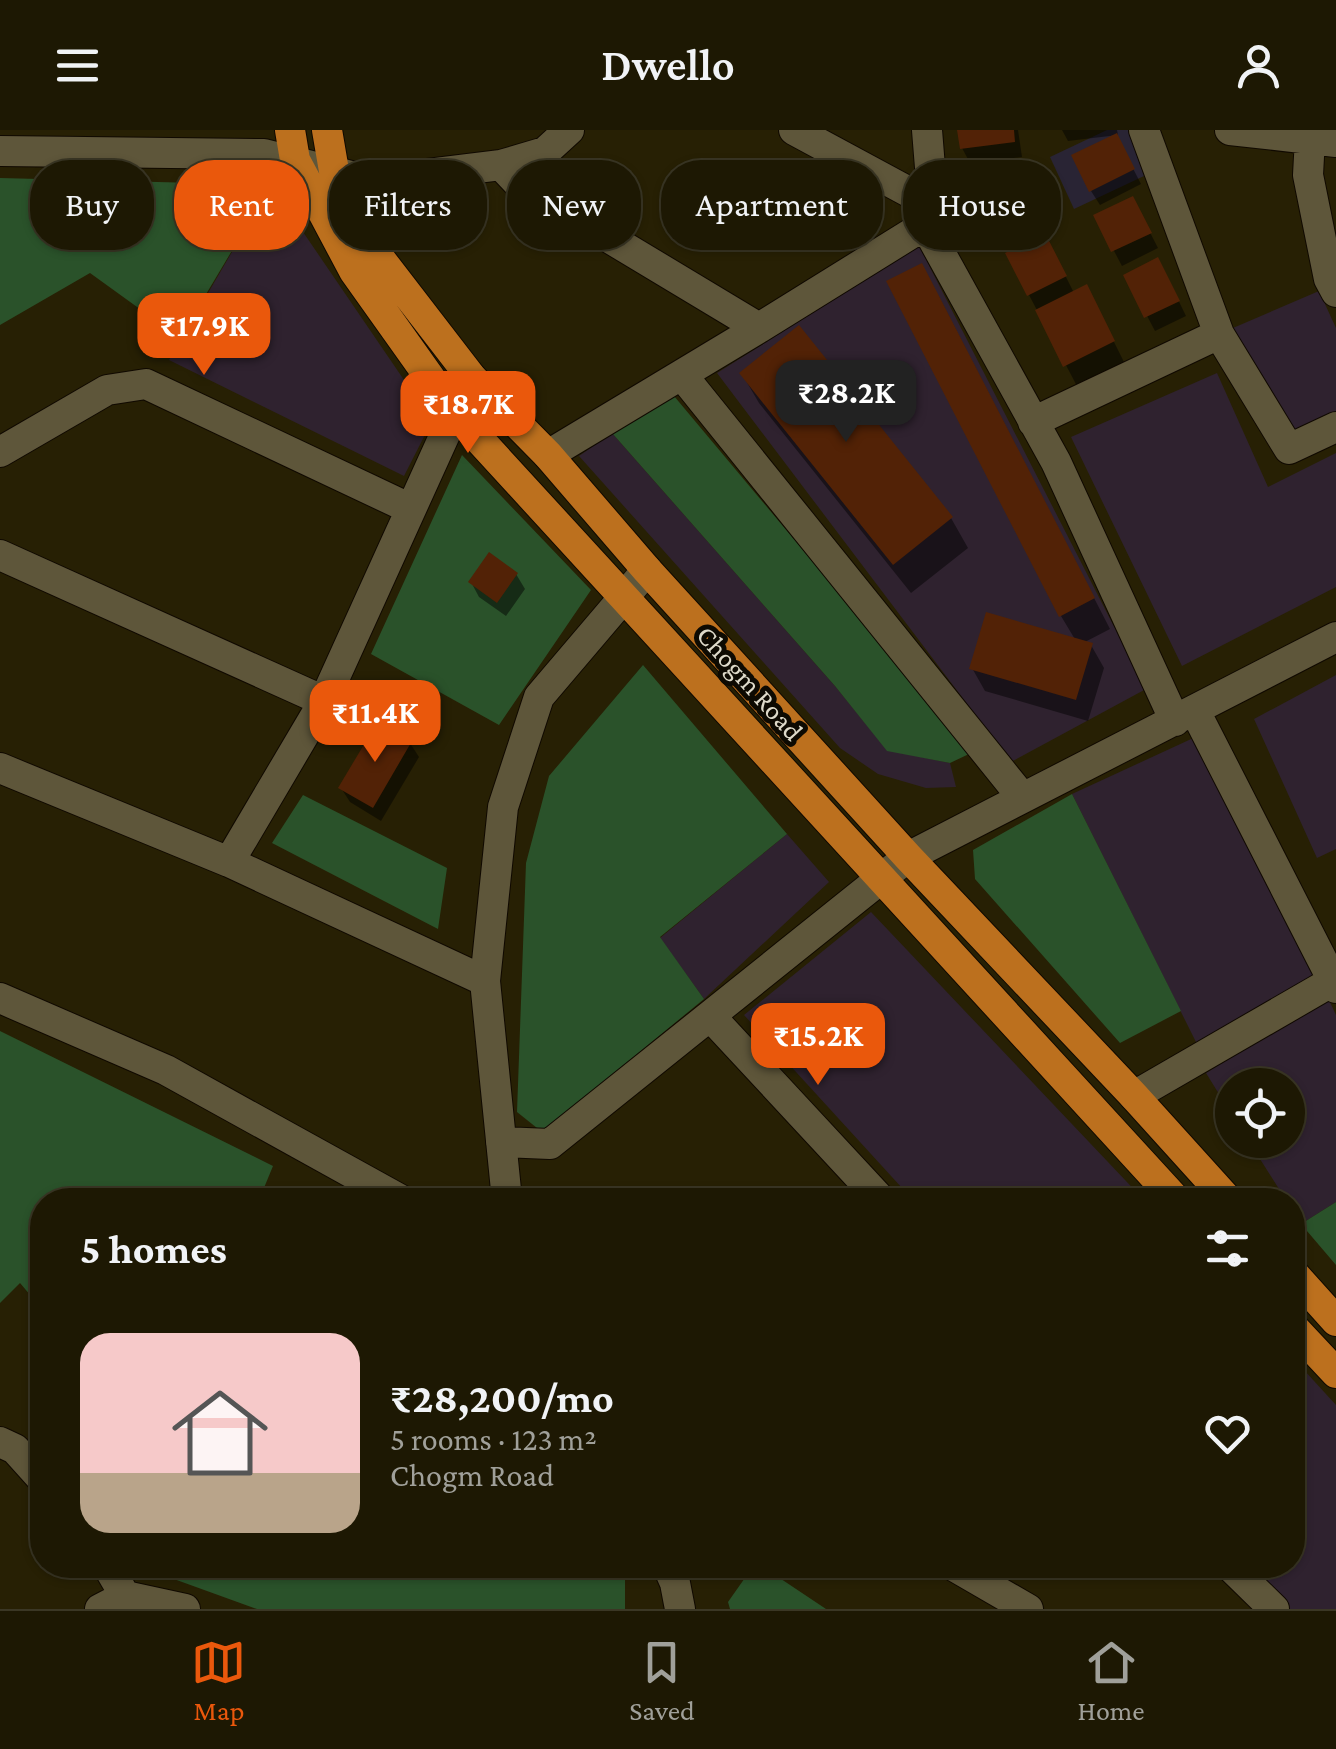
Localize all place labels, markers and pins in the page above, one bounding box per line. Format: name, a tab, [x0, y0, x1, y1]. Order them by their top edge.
pin: ₹17.9K	[123, 293, 285, 378]
pin: ₹28.2K	[765, 360, 927, 445]
pin: ₹18.7K	[387, 371, 549, 456]
pin: ₹11.4K	[294, 680, 456, 765]
pin: ₹15.2K	[737, 1003, 899, 1088]

